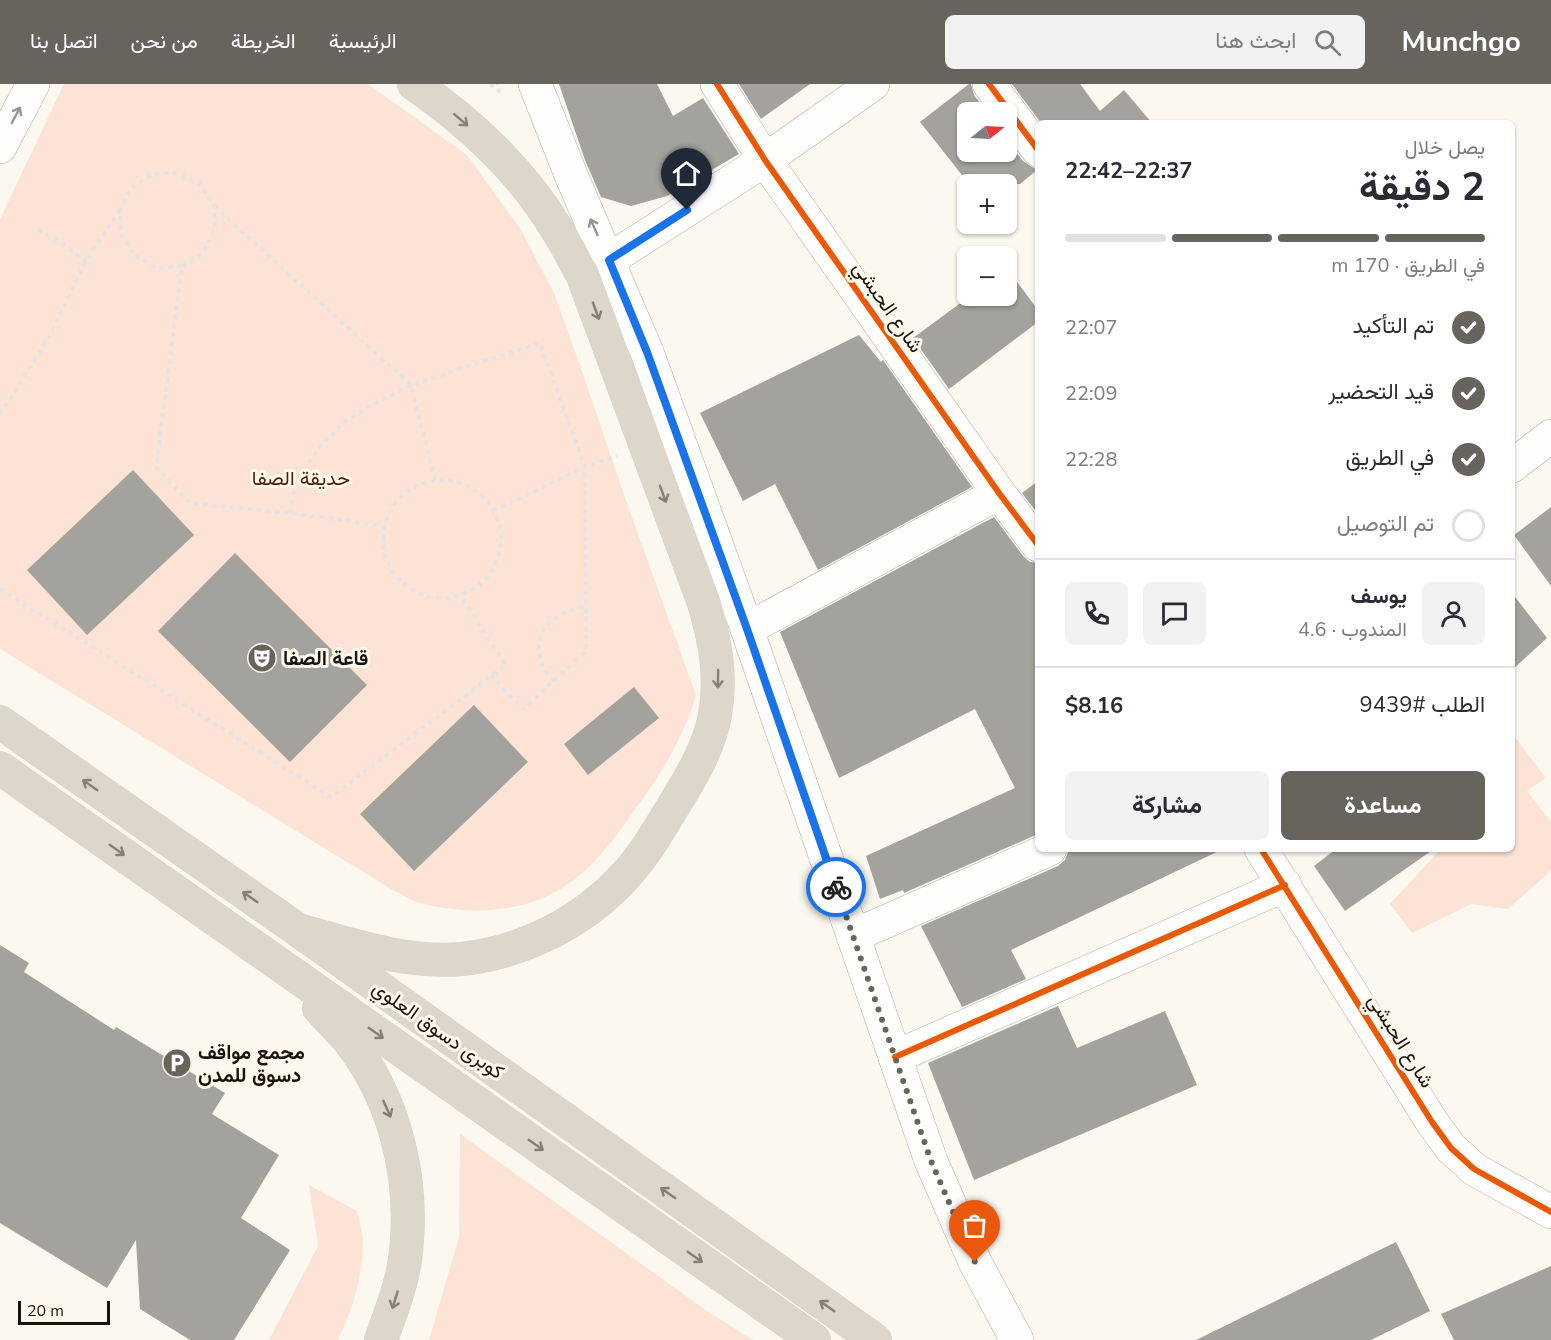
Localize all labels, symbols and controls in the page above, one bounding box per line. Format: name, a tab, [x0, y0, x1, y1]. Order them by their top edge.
search box	[945, 15, 1365, 69]
text: Munchgo	[1401, 23, 1521, 61]
text: ابحث هنا	[1215, 26, 1296, 56]
icon: search	[1311, 26, 1344, 59]
text: اتصل بنا	[30, 27, 98, 55]
text: من نحن	[131, 27, 198, 55]
text: الخريطة	[231, 27, 296, 55]
text: الرئيسية	[329, 27, 397, 55]
north arrow	[957, 102, 1017, 162]
map controls	[957, 102, 1017, 306]
one-way arrow	[11, 107, 23, 125]
one-way arrow	[453, 113, 469, 126]
text: يصل خلال	[1405, 134, 1485, 161]
pin	[661, 148, 712, 210]
text: 22:37–22:42	[1065, 156, 1193, 186]
icon: home	[670, 157, 703, 190]
text: 2 دقيقة	[1359, 161, 1485, 214]
button: +	[957, 174, 1017, 234]
one-way arrow	[588, 218, 599, 236]
button: −	[957, 246, 1017, 306]
text: في الطريق · 170 m	[1331, 252, 1485, 279]
street label: شارع الحبشي	[844, 256, 930, 360]
one-way arrow	[591, 301, 602, 319]
text: تم التأكيد	[1353, 311, 1434, 341]
icon: check	[1452, 311, 1485, 344]
text: 22:07	[1065, 314, 1118, 341]
text: قيد التحضير	[1328, 377, 1434, 407]
icon: check	[1452, 377, 1485, 410]
text: 22:09	[1065, 380, 1118, 407]
text: في الطريق	[1345, 443, 1434, 473]
icon: check	[1452, 443, 1485, 476]
text: 22:28	[1065, 446, 1118, 473]
park label: حديقة الصفا	[252, 465, 350, 492]
one-way arrow	[659, 484, 670, 502]
text: تم التوصيل	[1337, 509, 1434, 539]
text: يوسف	[1351, 581, 1407, 611]
button: phone	[1065, 582, 1128, 645]
button: chat	[1143, 582, 1206, 645]
button: person	[1422, 582, 1485, 645]
text: المندوب · 4.6	[1298, 616, 1407, 643]
theatre icon: قاعة الصفا	[246, 642, 278, 674]
place label: قاعة الصفا	[283, 645, 368, 672]
one-way arrow	[712, 669, 724, 689]
text: الطلب #9439	[1360, 690, 1485, 720]
text: $8.16	[1065, 691, 1123, 721]
button: مشاركة	[1065, 771, 1269, 840]
button: مساعدة	[1281, 771, 1485, 840]
one-way arrow	[82, 779, 99, 791]
one-way arrow	[108, 844, 124, 856]
courier	[806, 857, 866, 917]
icon: bike	[820, 871, 853, 904]
one-way arrow	[242, 891, 258, 903]
street label: كوبرى دسوق العلوي	[365, 974, 509, 1088]
street label: شارع الحبشي	[1359, 989, 1441, 1095]
one-way arrow	[368, 1027, 384, 1039]
place label: مجمع مواقف دسوق للمدن	[198, 1039, 305, 1089]
parking icon: مجمع مواقف دسوق للمدن	[161, 1047, 193, 1079]
one-way arrow	[382, 1099, 394, 1117]
one-way arrow	[527, 1139, 543, 1151]
one-way arrow	[660, 1187, 676, 1199]
pin	[949, 1200, 1000, 1262]
icon: bag	[958, 1209, 991, 1242]
one-way arrow	[687, 1251, 703, 1263]
one-way arrow	[389, 1290, 400, 1309]
scale bar	[18, 1298, 110, 1326]
text: 20 m	[27, 1300, 64, 1322]
one-way arrow	[819, 1300, 835, 1312]

